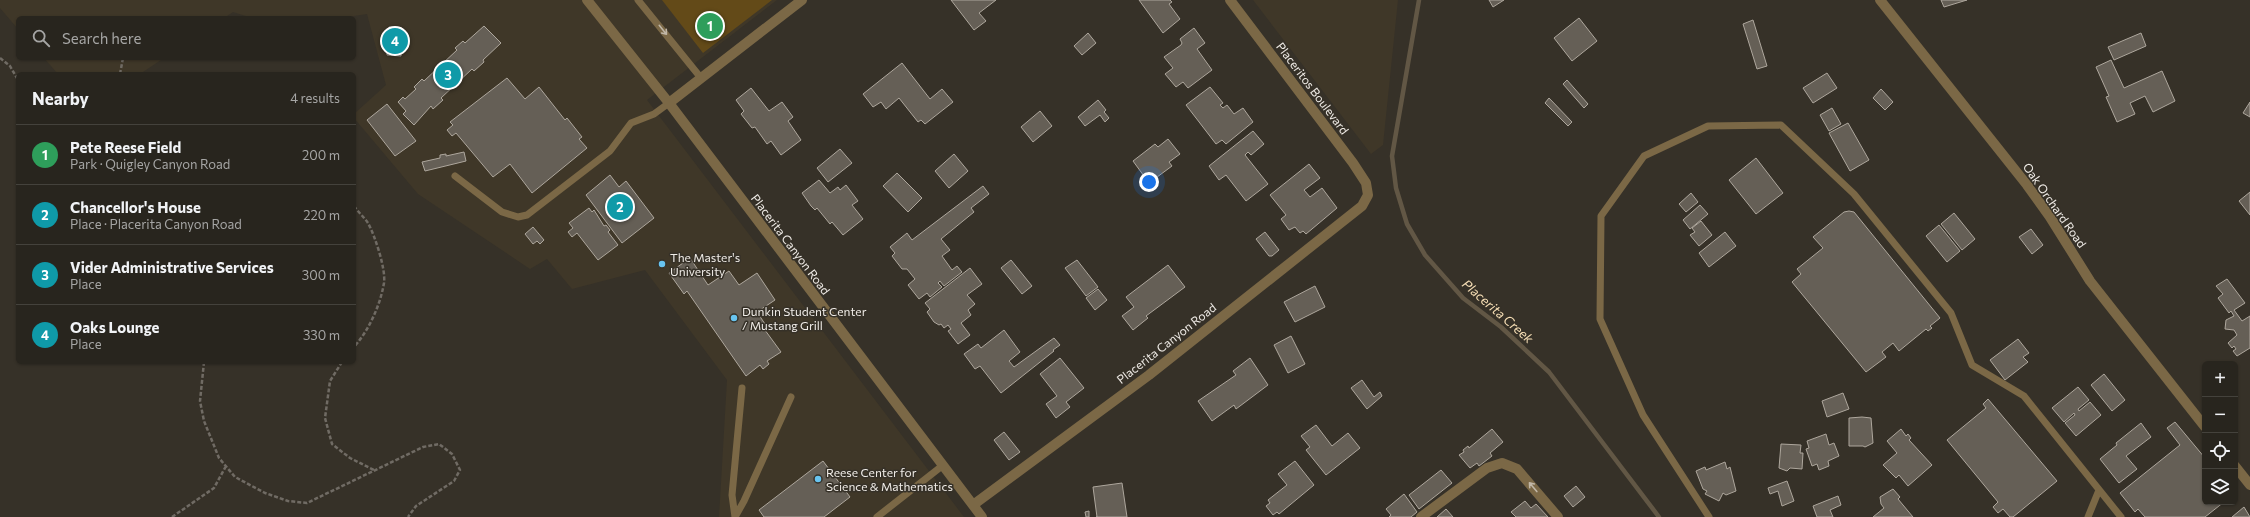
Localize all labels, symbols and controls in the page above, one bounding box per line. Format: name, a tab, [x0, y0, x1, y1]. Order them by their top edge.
pin: 1	[697, 11, 723, 41]
search box	[16, 16, 356, 60]
one-way arrow	[658, 25, 667, 36]
pin: 4	[382, 26, 408, 56]
icon: search	[30, 27, 52, 49]
text: Search here	[62, 29, 141, 47]
street label: Placeritos Boulevard	[1274, 39, 1352, 137]
pin: 3	[435, 60, 461, 90]
text: Nearby	[32, 88, 89, 109]
text: 4 results	[290, 90, 340, 106]
text: Pete Reese Field	[70, 138, 181, 156]
text: 1	[42, 147, 48, 163]
text: 200 m	[302, 147, 340, 163]
text: Park · Quigley Canyon Road	[70, 156, 230, 172]
street label: Oak Orchard Road	[2021, 160, 2090, 250]
your location	[1139, 172, 1159, 192]
street label: Placerita Canyon Road	[749, 191, 833, 297]
pin: 2	[607, 192, 633, 222]
text: Chancellor's House	[70, 198, 201, 216]
text: 2	[41, 207, 49, 223]
text: 220 m	[303, 207, 340, 223]
text: Place · Placerita Canyon Road	[70, 216, 242, 232]
place label: The Master's University	[670, 250, 740, 278]
text: Vider Administrative Services	[70, 258, 274, 276]
marker: The Master's University	[657, 259, 667, 269]
text: 3	[41, 267, 49, 283]
text: 300 m	[302, 267, 340, 283]
text: Place	[70, 276, 102, 292]
water label: Placerita Creek	[1459, 276, 1538, 347]
street label: Placerita Canyon Road	[1114, 300, 1218, 386]
place label: Dunkin Student Center / Mustang Grill	[742, 304, 867, 332]
marker: Dunkin Student Center / Mustang Grill	[729, 313, 739, 323]
text: Oaks Lounge	[70, 318, 159, 336]
text: 4	[41, 327, 49, 343]
text: 330 m	[303, 327, 340, 343]
text: Place	[70, 336, 102, 352]
map controls	[2202, 361, 2238, 505]
button: +	[2202, 361, 2238, 397]
button: −	[2202, 397, 2238, 433]
button: locate	[2202, 433, 2238, 469]
place label: Reese Center for Science & Mathematics	[826, 465, 953, 493]
button: layers	[2202, 469, 2238, 505]
marker: Reese Center for Science & Mathematics	[813, 474, 823, 484]
one-way arrow	[1528, 482, 1537, 493]

